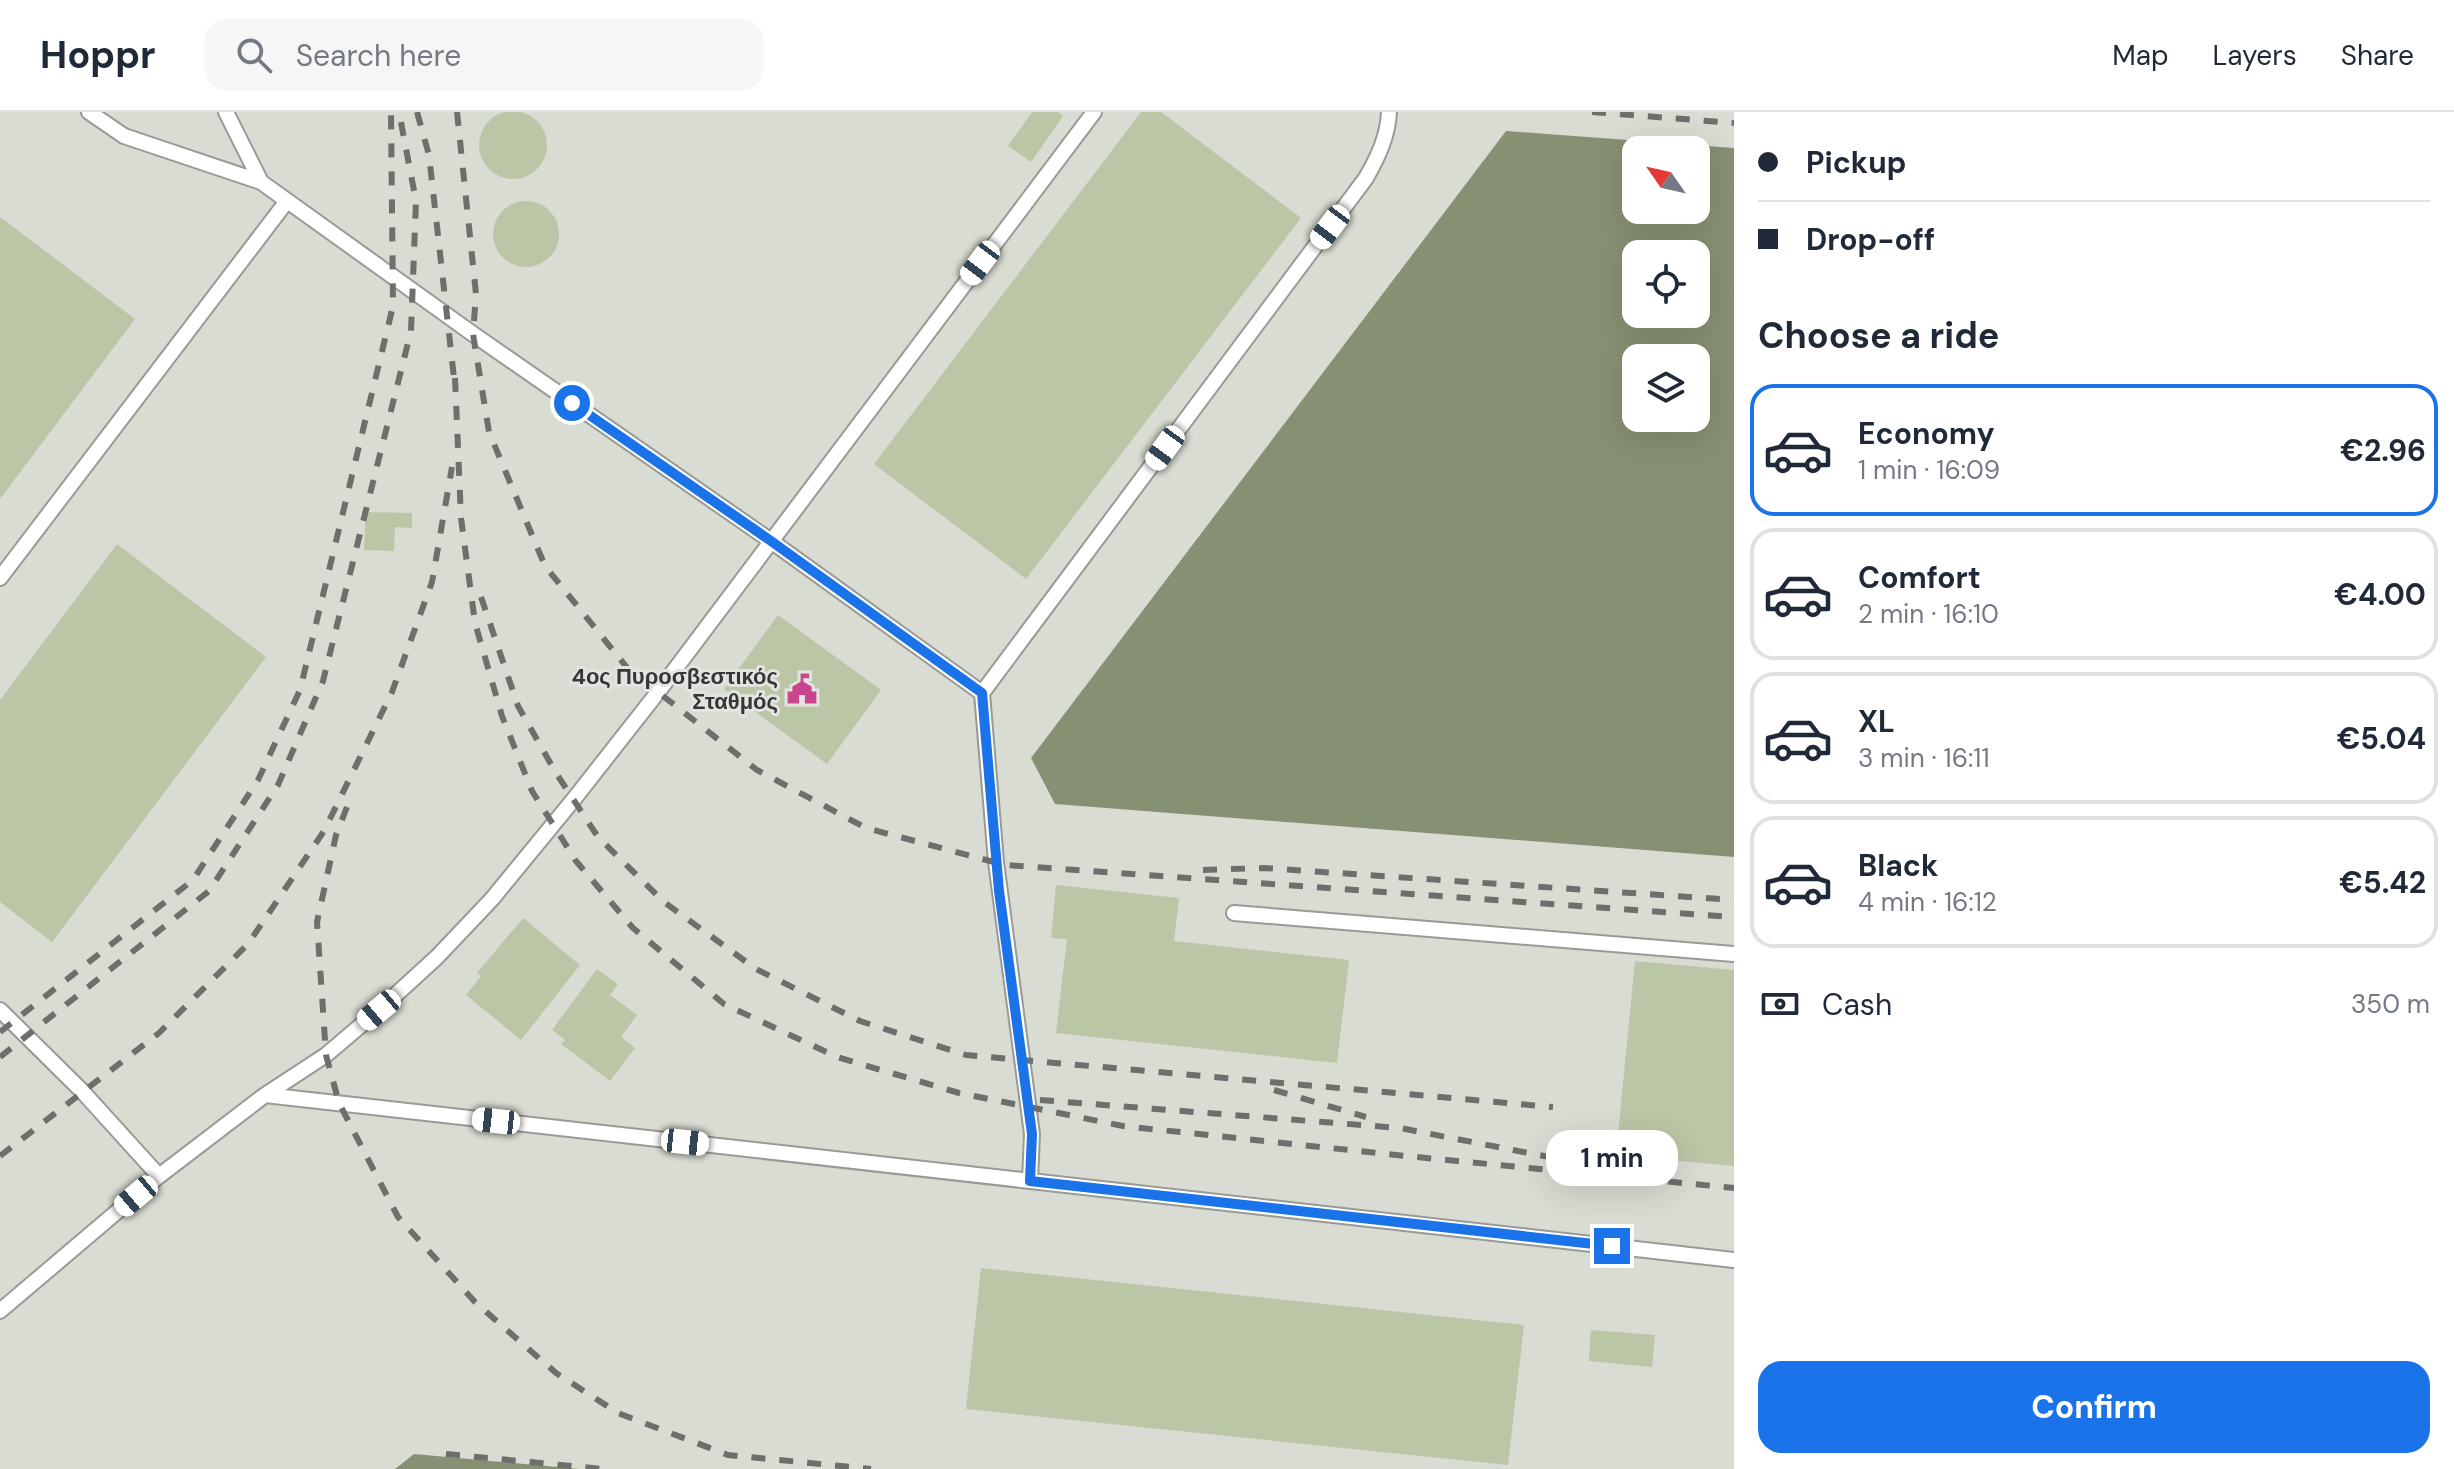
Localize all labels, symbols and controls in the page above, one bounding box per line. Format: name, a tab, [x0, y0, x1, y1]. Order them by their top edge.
search box	[204, 19, 764, 91]
text: Hoppr	[40, 30, 156, 80]
icon: search	[232, 33, 276, 77]
text: Search here	[296, 36, 461, 75]
text: Map	[2112, 37, 2169, 74]
text: Layers	[2213, 37, 2297, 74]
text: Share	[2341, 37, 2414, 74]
north arrow	[1622, 136, 1710, 224]
map controls	[1622, 136, 1710, 432]
text: Pickup	[1806, 143, 1906, 182]
car	[1306, 201, 1354, 253]
text: Drop-off	[1806, 220, 1935, 259]
car	[956, 237, 1004, 289]
button: locate	[1622, 240, 1710, 328]
text: Choose a ride	[1758, 312, 1999, 359]
button: layers	[1622, 344, 1710, 432]
route start	[554, 385, 590, 421]
icon: car	[1762, 414, 1834, 486]
text: Economy	[1858, 414, 1995, 453]
car	[1141, 422, 1189, 474]
text: €2.96	[2340, 431, 2426, 470]
text: 1 min · 16:09	[1858, 453, 2000, 487]
icon: car	[1762, 558, 1834, 630]
text: Comfort	[1858, 558, 1981, 597]
text: €4.00	[2334, 575, 2426, 614]
text: 2 min · 16:10	[1858, 597, 1999, 631]
place label: 4ος Πυροσβεστικός Σταθμός	[572, 662, 778, 716]
public building icon: 4ος Πυροσβεστικός Σταθμός	[785, 672, 819, 706]
icon: car	[1762, 702, 1834, 774]
text: XL	[1858, 702, 1895, 741]
text: €5.04	[2337, 719, 2426, 758]
text: 3 min · 16:11	[1858, 741, 1990, 775]
icon: car	[1762, 846, 1834, 918]
text: Black	[1858, 846, 1938, 885]
text: €5.42	[2339, 863, 2426, 902]
text: 4 min · 16:12	[1858, 885, 1997, 919]
icon: cash	[1758, 982, 1802, 1026]
car	[353, 985, 405, 1035]
text: Cash	[1822, 985, 1892, 1024]
text: 350 m	[2351, 987, 2430, 1021]
car	[471, 1107, 521, 1135]
car	[660, 1128, 710, 1156]
callout: 1 min	[1546, 1130, 1678, 1186]
text: 1 min	[1580, 1141, 1644, 1175]
car	[110, 1171, 162, 1221]
route end	[1594, 1228, 1630, 1264]
button: Confirm	[1758, 1361, 2430, 1453]

